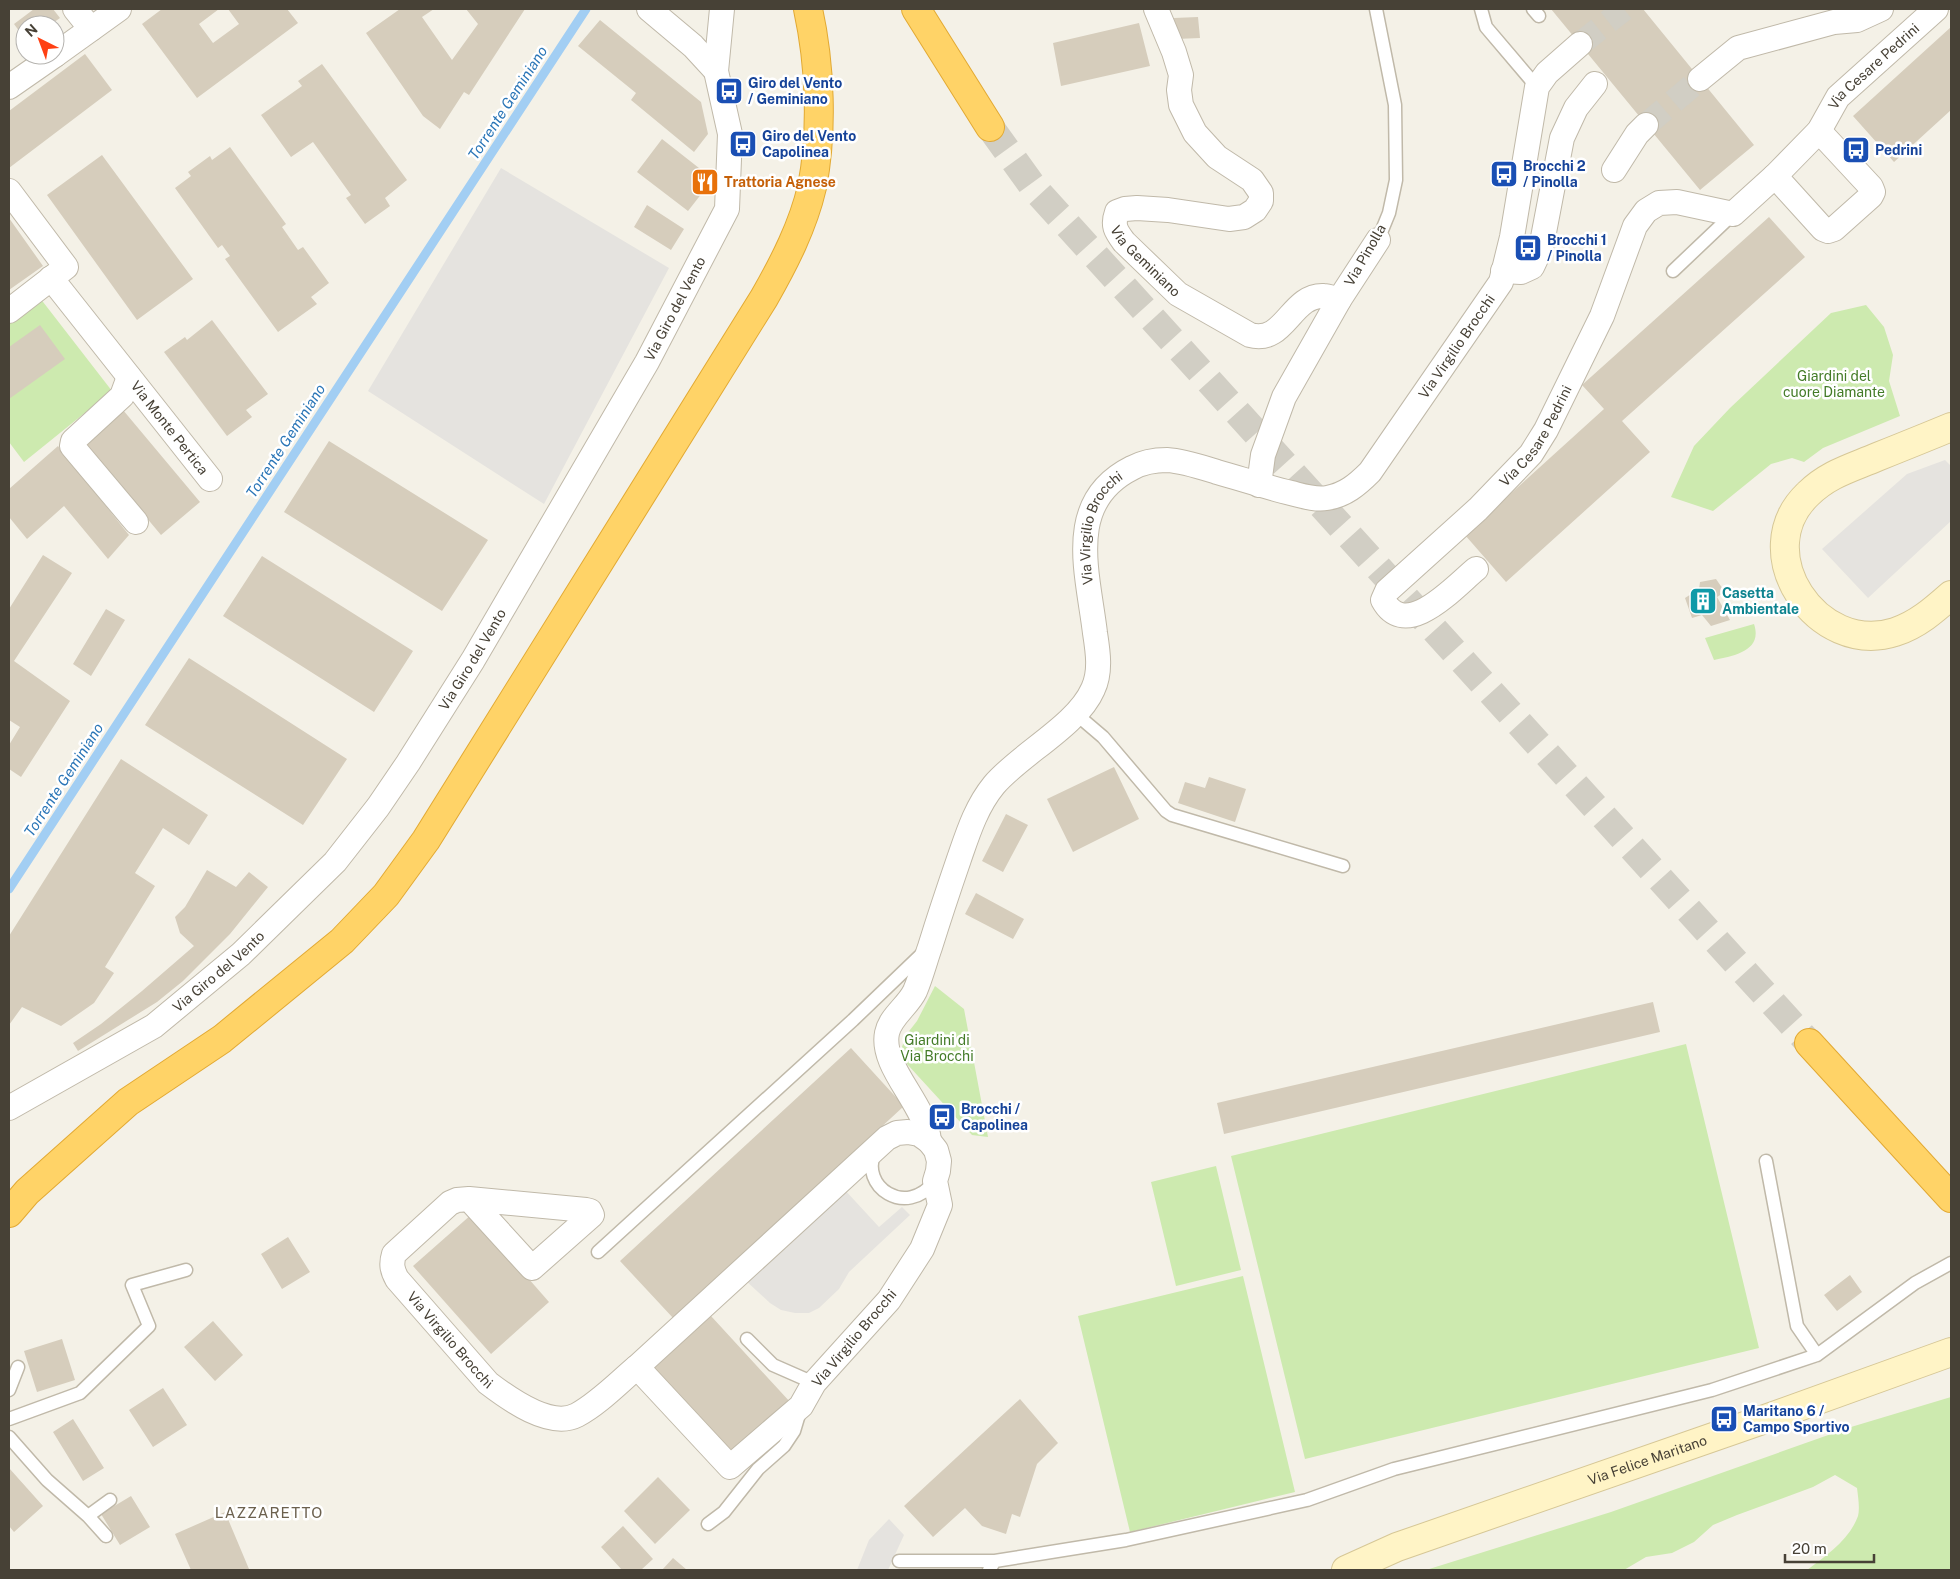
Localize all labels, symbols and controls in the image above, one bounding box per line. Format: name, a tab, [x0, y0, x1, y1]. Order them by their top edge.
north arrow	[15, 15, 65, 65]
street label: Via Cesare Pedrini	[1825, 20, 1922, 112]
text: N	[22, 21, 41, 40]
water label: Torrente Geminiano	[465, 43, 551, 163]
place label: Giro del Vento / Geminiano	[748, 75, 842, 107]
bus stop icon: Giro del Vento / Geminiano	[714, 76, 744, 106]
place label: Giro del Vento Capolinea	[762, 128, 856, 160]
bus stop icon: Giro del Vento Capolinea	[728, 129, 758, 159]
bus stop icon: Pedrini	[1841, 135, 1871, 165]
place label: Pedrini	[1875, 142, 1922, 158]
place label: Brocchi 2 / Pinolla	[1523, 158, 1586, 190]
bus stop icon: Brocchi 2 / Pinolla	[1489, 159, 1519, 189]
restaurant icon: Trattoria Agnese	[690, 167, 720, 197]
place label: Trattoria Agnese	[724, 174, 836, 190]
street label: Via Pinolla	[1341, 221, 1389, 289]
street label: Via Geminiano	[1107, 223, 1184, 300]
place label: Brocchi 1 / Pinolla	[1547, 232, 1607, 264]
bus stop icon: Brocchi 1 / Pinolla	[1513, 233, 1543, 263]
street label: Via Giro del Vento	[641, 254, 709, 364]
street label: Via Virgilio Brocchi	[1415, 291, 1498, 401]
park label: Giardini del cuore Diamante	[1783, 368, 1885, 400]
street label: Via Monte Pertica	[128, 378, 211, 478]
water label: Torrente Geminiano	[243, 381, 329, 501]
street label: Via Cesare Pedrini	[1496, 383, 1575, 490]
street label: Via Virgilio Brocchi	[1077, 468, 1125, 586]
place label: Casetta Ambientale	[1722, 585, 1799, 617]
building icon: Casetta Ambientale	[1688, 586, 1718, 616]
street label: Via Giro del Vento	[435, 606, 509, 713]
water label: Torrente Geminiano	[21, 720, 107, 840]
street label: Via Giro del Vento	[169, 928, 268, 1015]
park label: Giardini di Via Brocchi	[900, 1032, 974, 1064]
place label: Brocchi / Capolinea	[961, 1101, 1028, 1133]
bus stop icon: Brocchi / Capolinea	[927, 1102, 957, 1132]
street label: Via Virgilio Brocchi	[809, 1286, 899, 1390]
street label: Via Virgilio Brocchi	[404, 1289, 496, 1392]
place label: Maritano 6 / Campo Sportivo	[1743, 1403, 1850, 1435]
bus stop icon: Maritano 6 / Campo Sportivo	[1709, 1404, 1739, 1434]
street label: Via Felice Maritano	[1586, 1432, 1709, 1488]
district label: LAZZARETTO	[215, 1504, 323, 1521]
scale bar	[1785, 1532, 1874, 1564]
text: 20 m	[1792, 1540, 1827, 1557]

